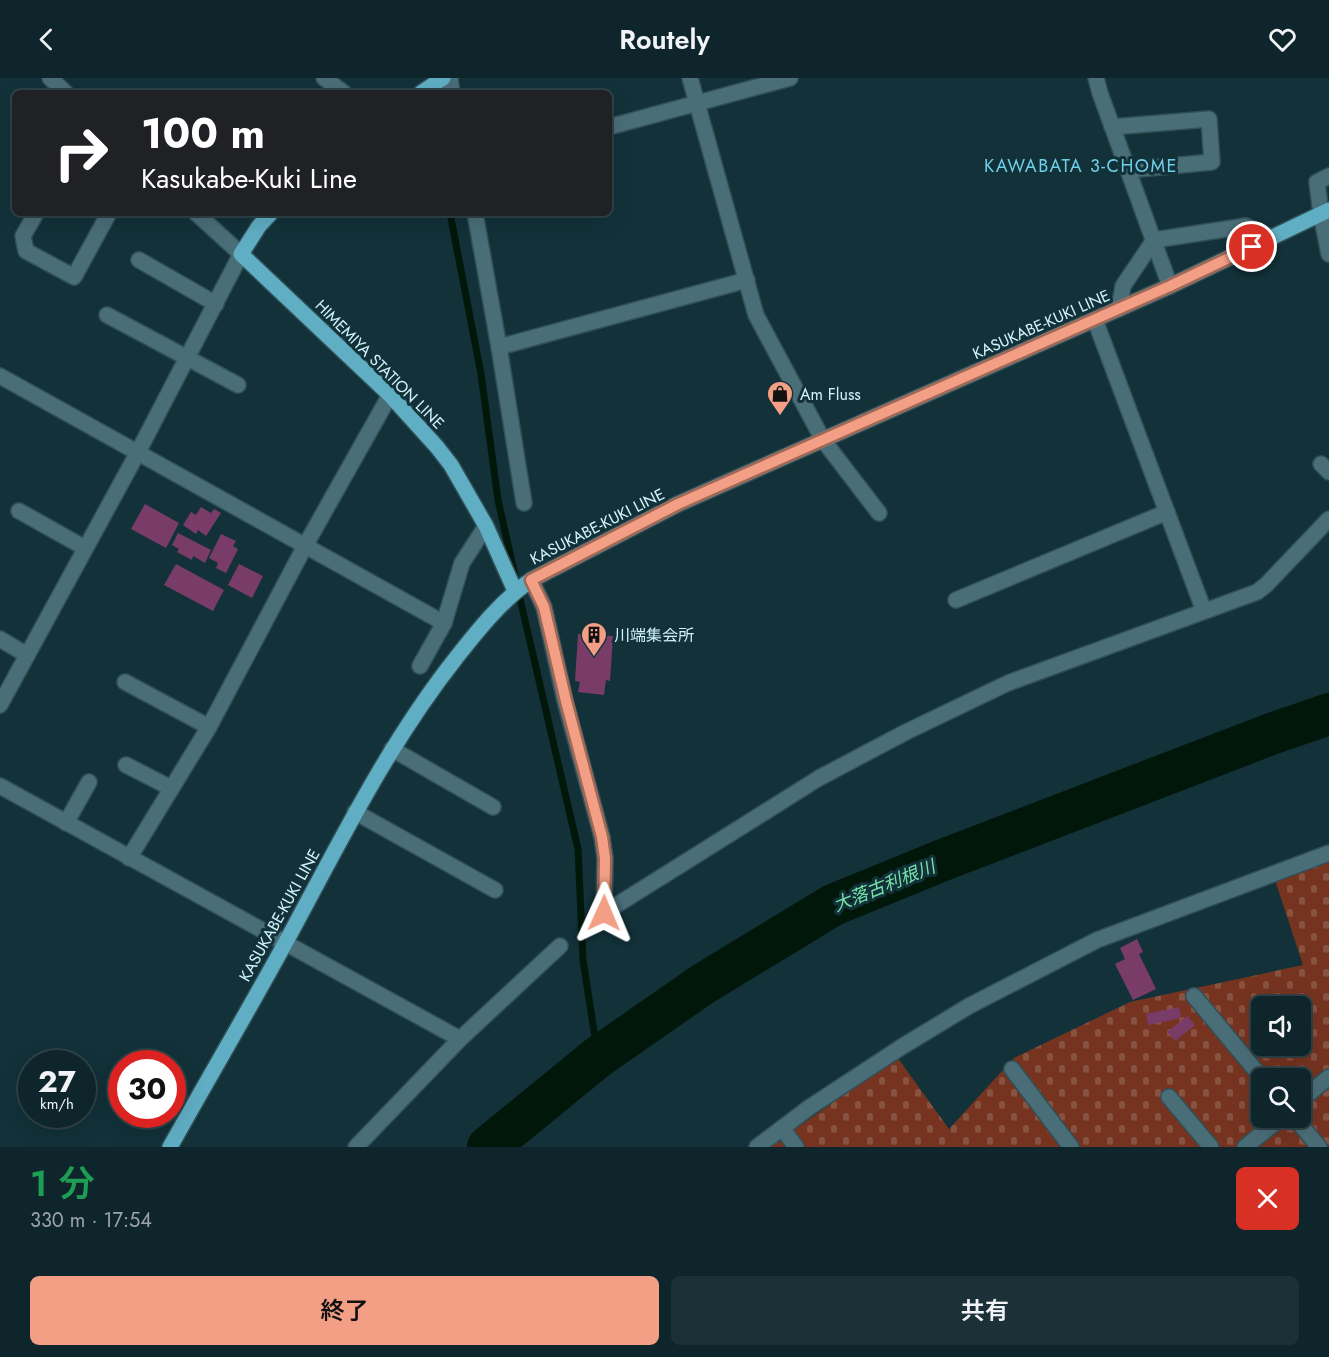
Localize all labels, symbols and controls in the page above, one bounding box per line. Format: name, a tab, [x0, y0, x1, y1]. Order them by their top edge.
text: Routely	[619, 20, 710, 59]
icon: back	[30, 23, 63, 56]
icon: heart	[1266, 23, 1299, 56]
text: 100 m	[141, 103, 265, 164]
icon: right	[42, 114, 120, 192]
district label: KAWABATA 3-CHOME	[984, 153, 1178, 179]
text: Kasukabe-Kuki Line	[141, 159, 357, 198]
pin	[1226, 221, 1277, 272]
icon: arrive	[1235, 230, 1268, 263]
street label: KASUKABE-KUKI LINE	[969, 284, 1114, 365]
street label: HIMEMIYA STATION LINE	[310, 295, 449, 434]
shop icon: Am Fluss	[765, 379, 795, 417]
place label: Am Fluss	[800, 383, 861, 406]
street label: KASUKABE-KUKI LINE	[526, 483, 668, 570]
building icon: 川端集会所	[579, 620, 609, 658]
place label: 川端集会所	[614, 624, 694, 647]
street label: KASUKABE-KUKI LINE	[233, 845, 325, 986]
water label: 大落古利根川	[829, 853, 941, 918]
position arrow	[572, 881, 636, 945]
map controls	[1251, 996, 1311, 1128]
button: sound	[1251, 996, 1311, 1056]
speed limit sign: 30	[108, 1050, 186, 1128]
text: 27	[38, 1060, 76, 1103]
button: search	[1251, 1068, 1311, 1128]
text: km/h	[40, 1093, 74, 1115]
text: 1 分	[30, 1157, 94, 1209]
button: close	[1236, 1167, 1299, 1230]
text: 330 m · 17:54	[30, 1206, 152, 1235]
button: 終了	[30, 1276, 659, 1345]
button: 共有	[671, 1276, 1299, 1345]

